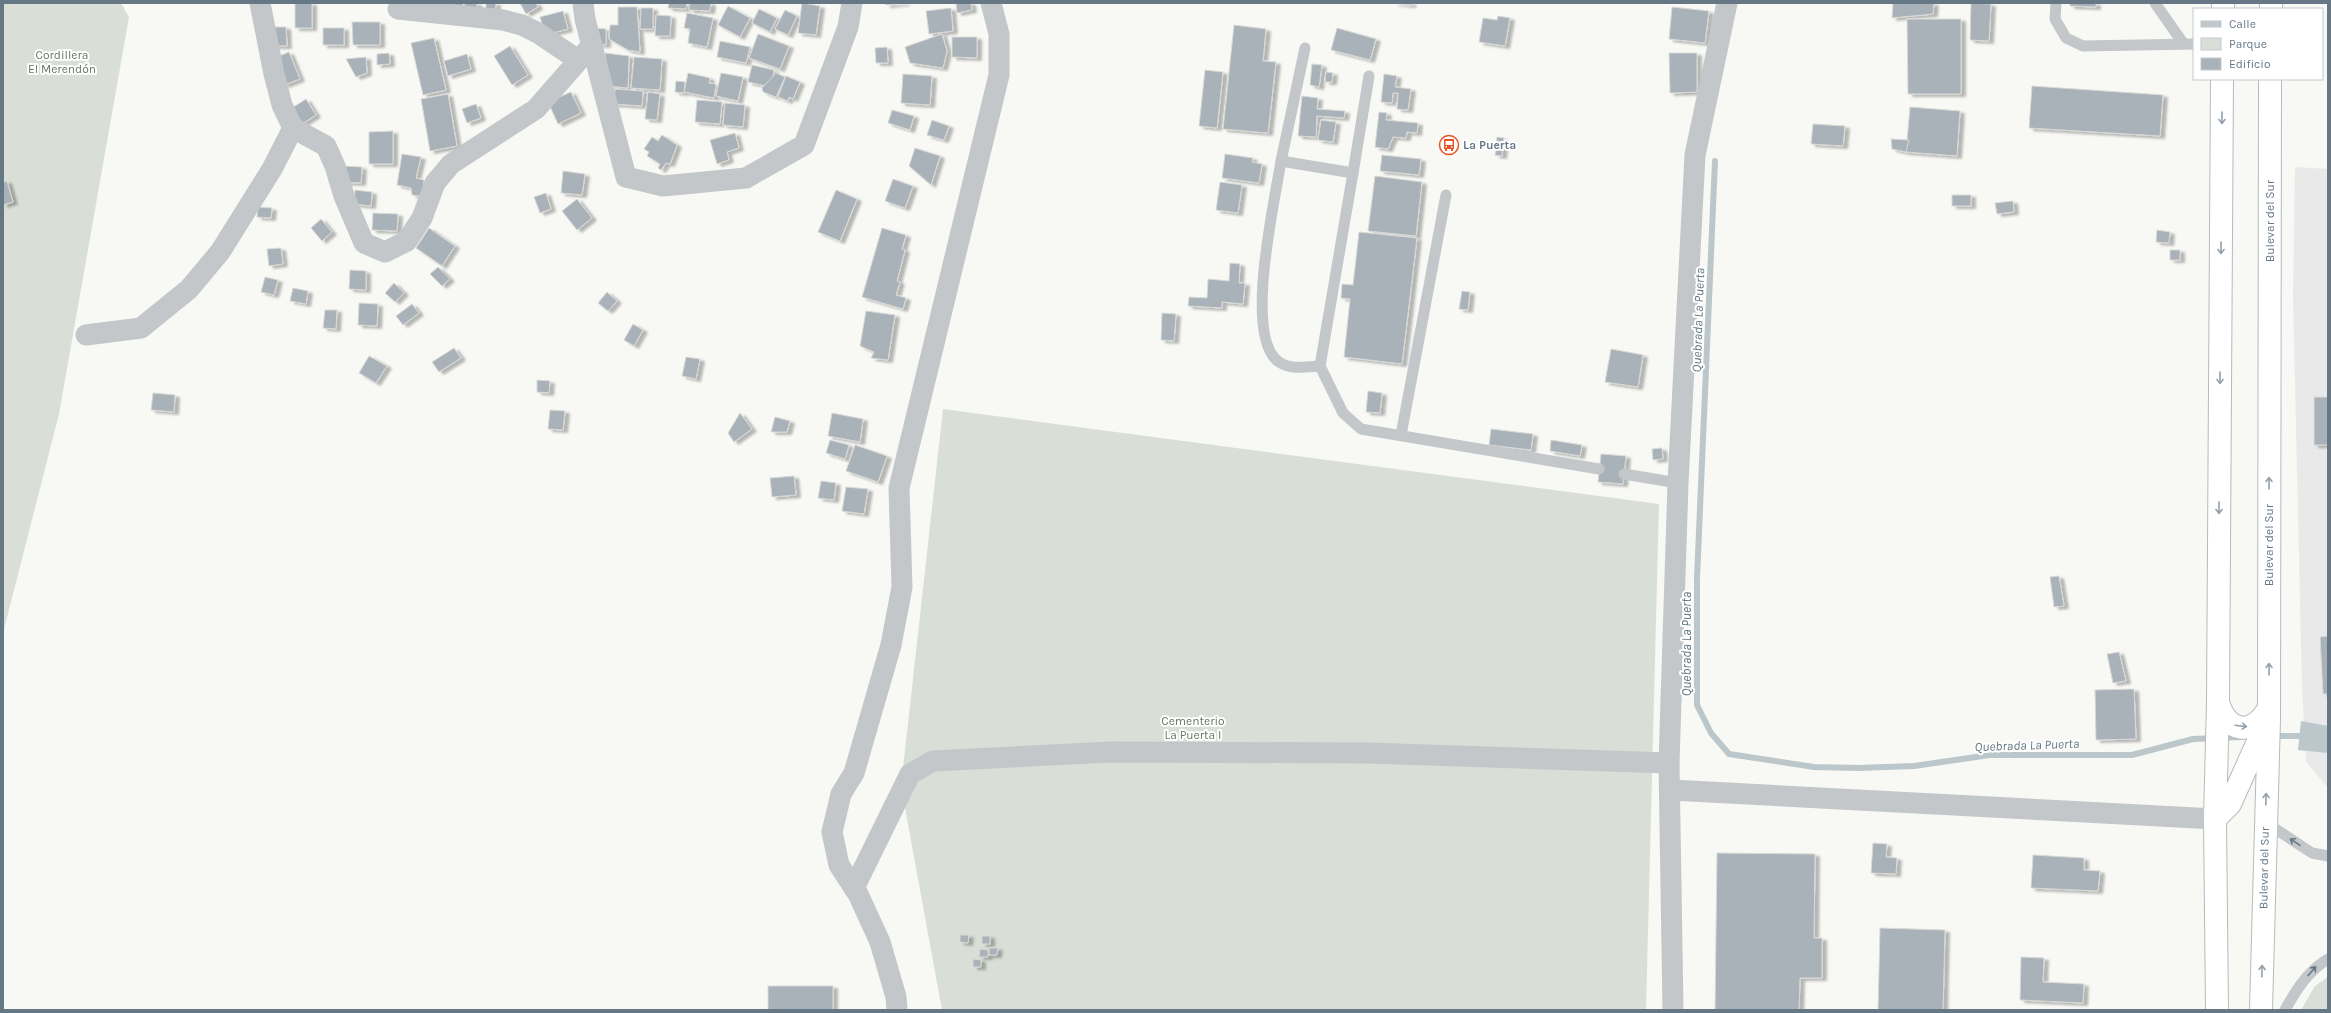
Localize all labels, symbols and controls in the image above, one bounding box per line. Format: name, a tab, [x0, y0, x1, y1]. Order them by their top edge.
legend	[2193, 8, 2323, 80]
text: Calle	[2229, 17, 2256, 31]
text: Parque	[2229, 37, 2267, 51]
park label: Cordillera El Merendón	[28, 48, 96, 76]
text: Edificio	[2229, 57, 2270, 71]
one-way arrow	[2218, 111, 2226, 124]
bus stop icon: La Puerta	[1438, 134, 1460, 156]
place label: La Puerta	[1463, 138, 1516, 152]
street label: Bulevar del Sur	[2263, 179, 2277, 262]
one-way arrow	[2217, 241, 2225, 254]
water label: Quebrada La Puerta	[1689, 267, 1707, 373]
one-way arrow	[2216, 371, 2224, 384]
one-way arrow	[2265, 477, 2273, 490]
one-way arrow	[2215, 501, 2223, 514]
street label: Bulevar del Sur	[2262, 503, 2276, 586]
water label: Quebrada La Puerta	[1679, 591, 1694, 696]
one-way arrow	[2265, 663, 2273, 676]
park label: Cementerio La Puerta I	[1161, 714, 1225, 742]
one-way arrow	[2234, 723, 2247, 730]
water label: Quebrada La Puerta	[1974, 736, 2080, 754]
one-way arrow	[2262, 793, 2270, 806]
street label: Bulevar del Sur	[2256, 826, 2272, 909]
one-way arrow	[2290, 838, 2301, 846]
one-way arrow	[2258, 965, 2266, 978]
one-way arrow	[2308, 966, 2317, 976]

